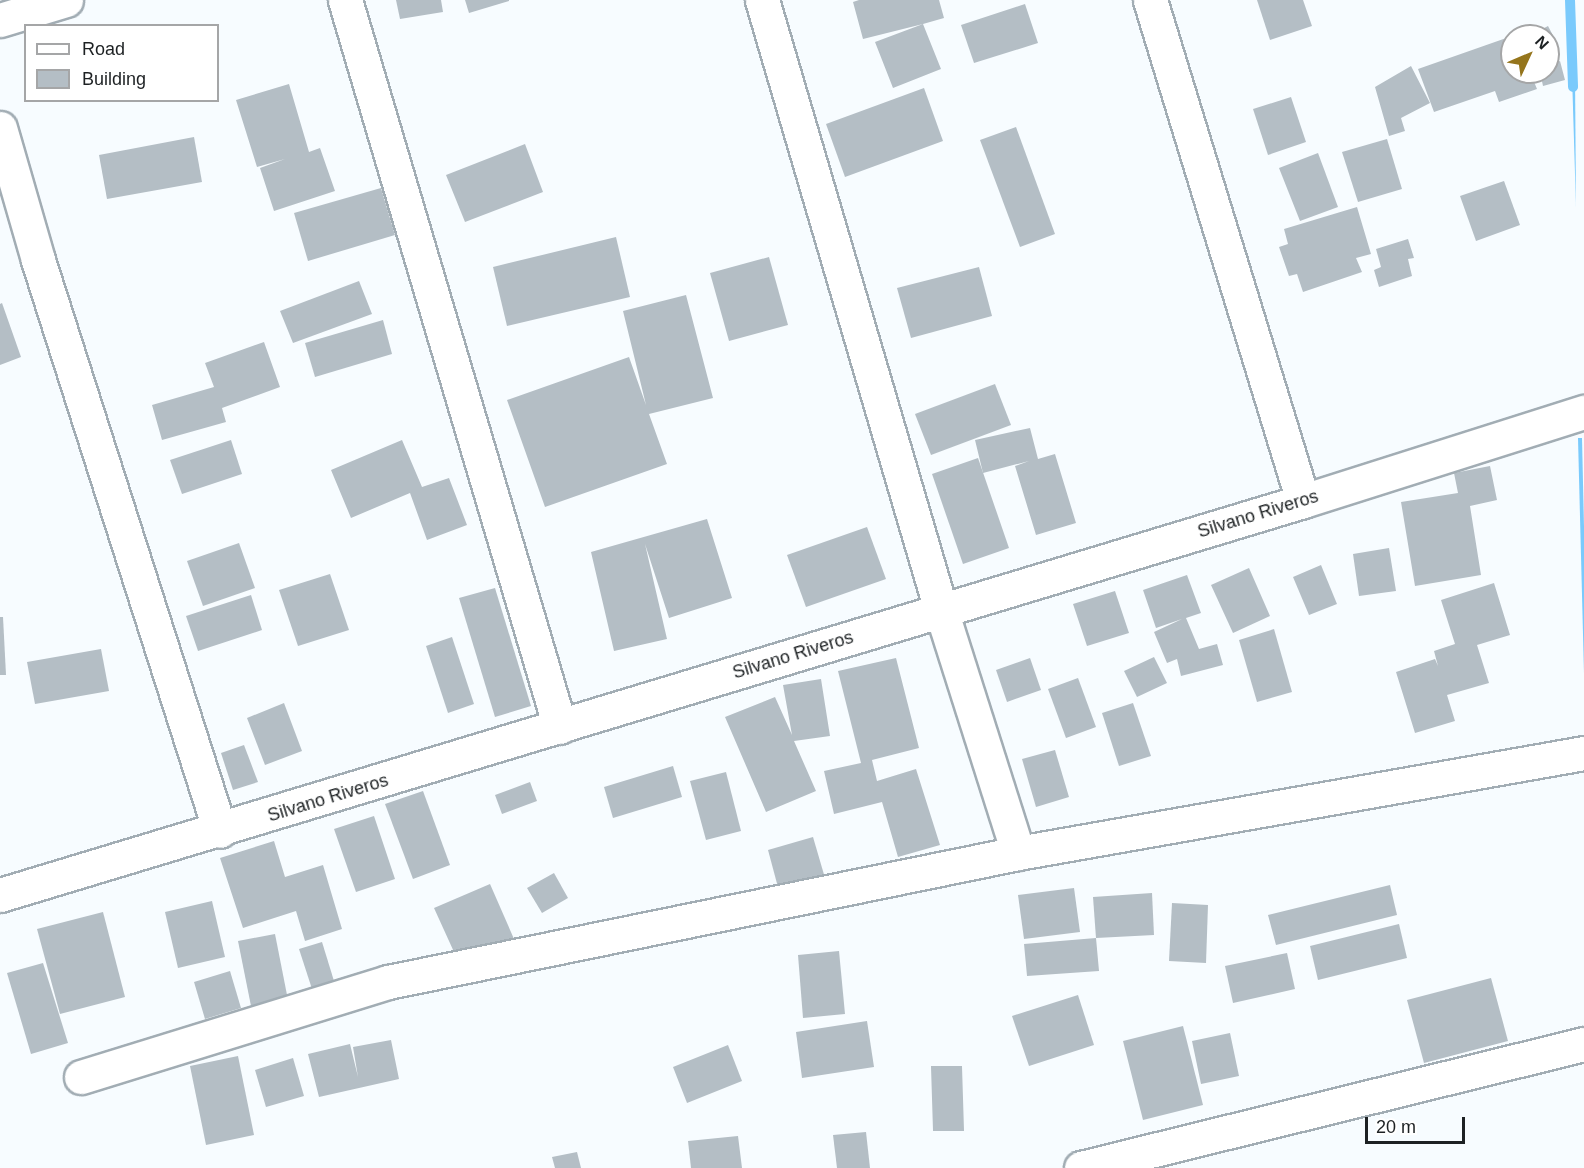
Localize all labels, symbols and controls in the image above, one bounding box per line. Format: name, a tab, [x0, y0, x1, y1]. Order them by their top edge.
legend	[24, 24, 219, 102]
north arrow	[1500, 24, 1560, 84]
text: N	[1532, 32, 1552, 53]
text: Road	[82, 39, 125, 59]
text: Building	[82, 69, 146, 89]
street label: Silvano Riveros	[1195, 485, 1321, 543]
street label: Silvano Riveros	[730, 626, 856, 684]
street label: Silvano Riveros	[265, 769, 391, 827]
scale bar	[1368, 1105, 1468, 1143]
text: 20 m	[1376, 1117, 1416, 1137]

